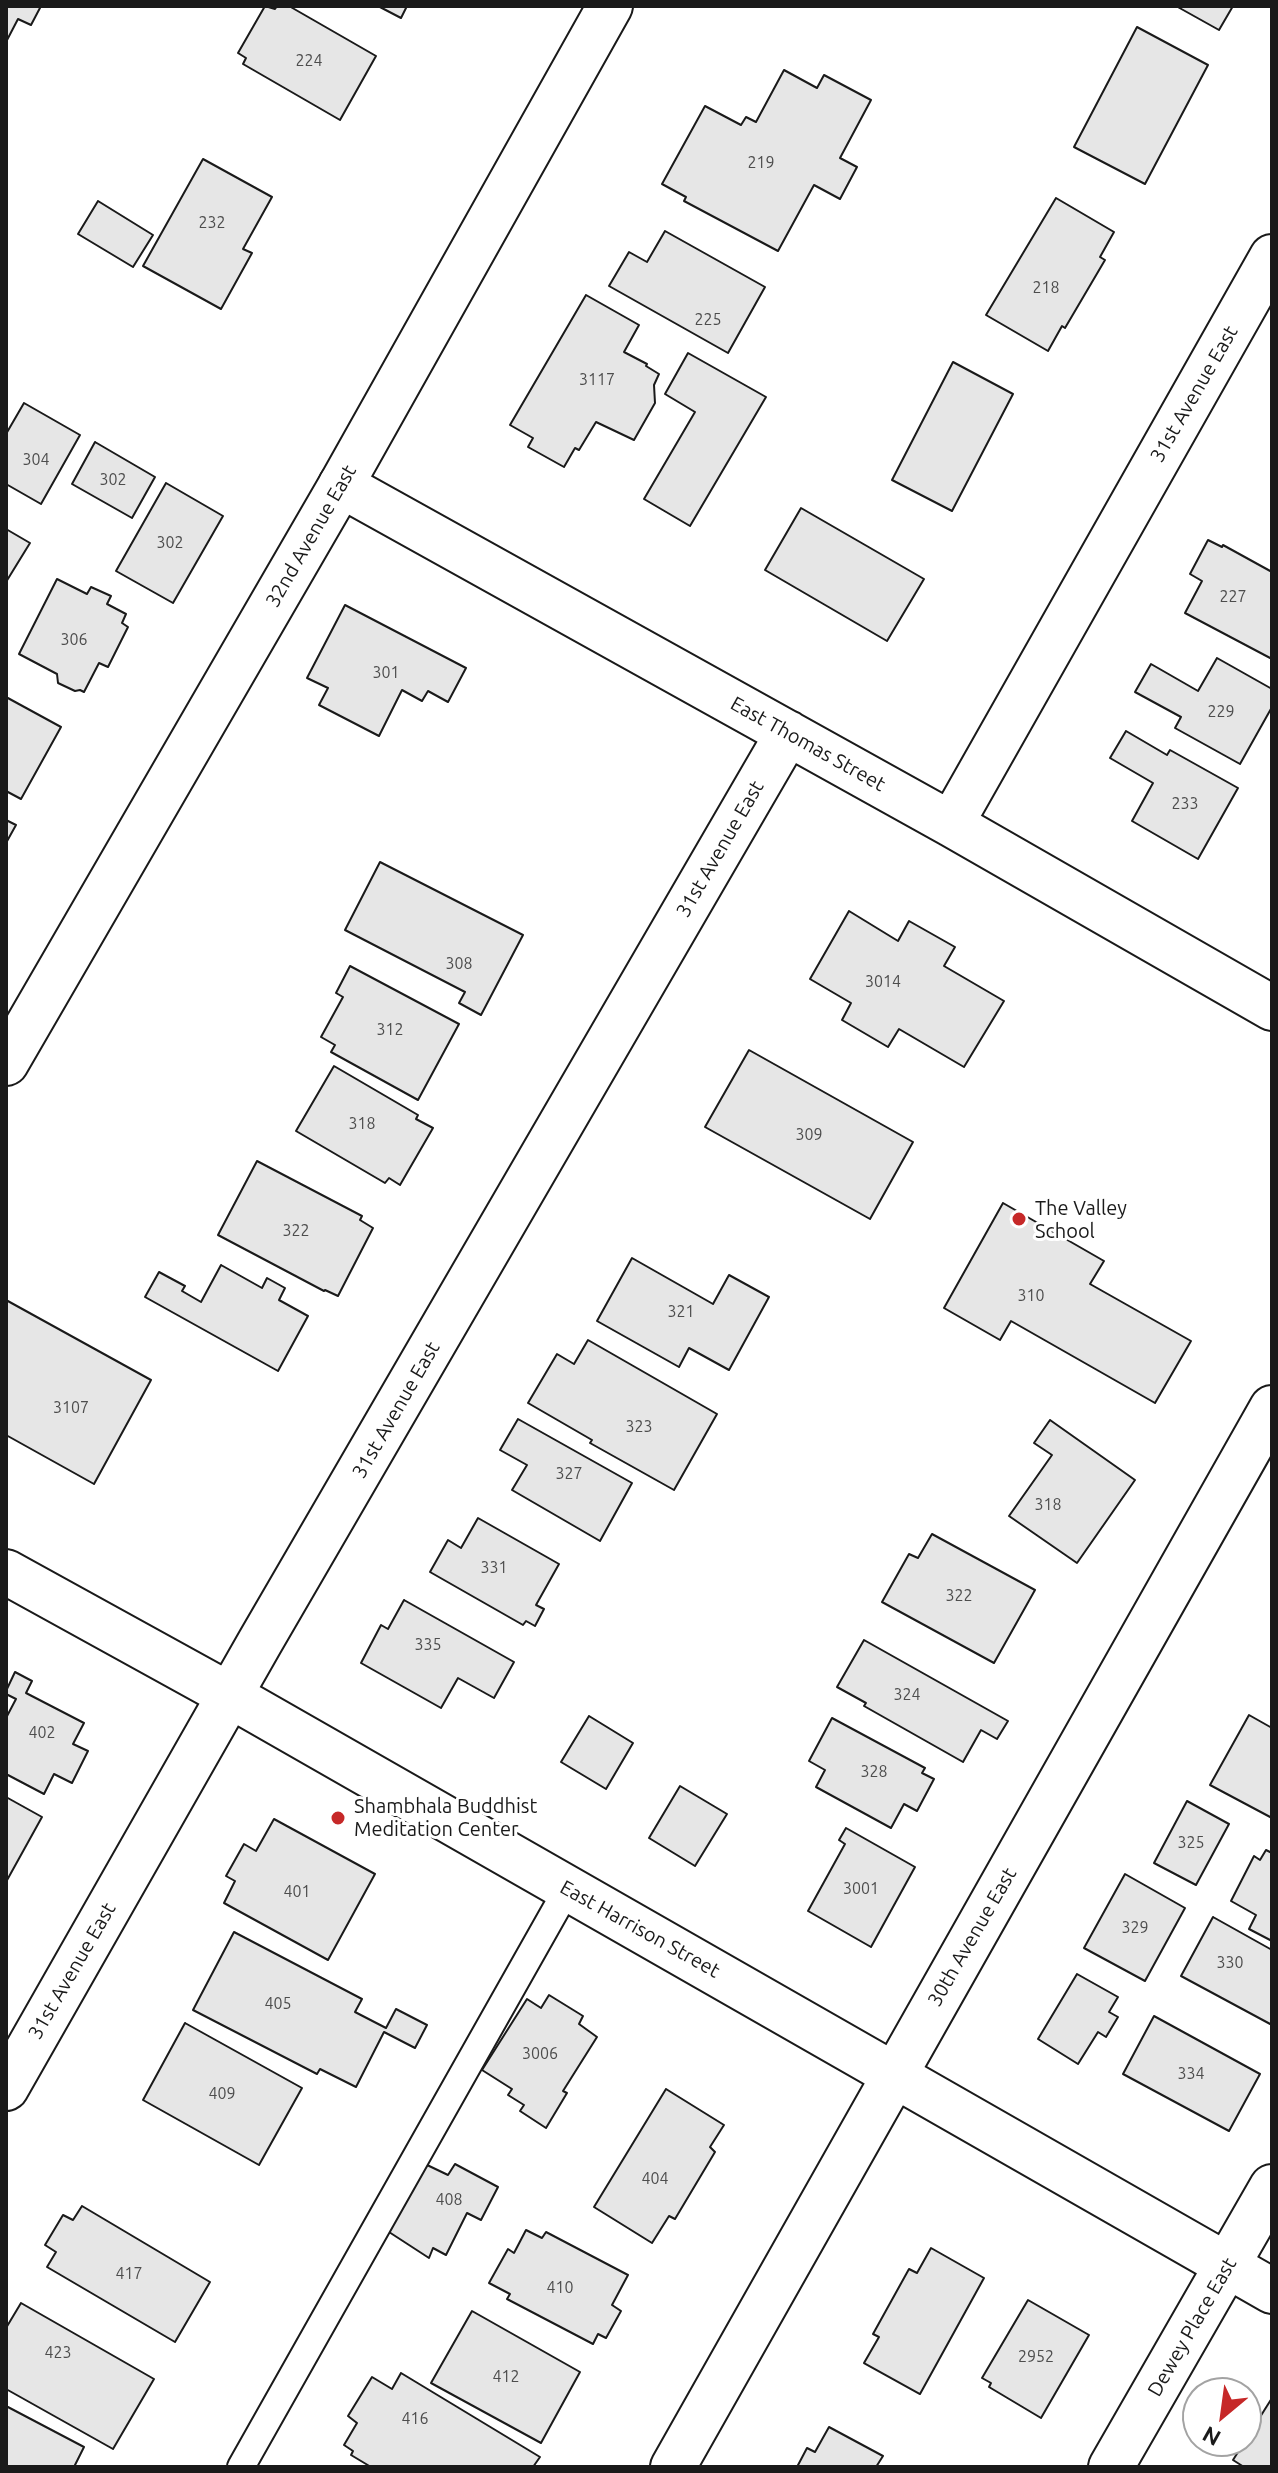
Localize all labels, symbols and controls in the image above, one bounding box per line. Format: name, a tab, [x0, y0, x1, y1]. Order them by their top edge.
house number: 224	[295, 51, 323, 71]
house number: 219	[747, 153, 775, 173]
house number: 232	[198, 213, 226, 233]
house number: 218	[1032, 278, 1060, 298]
house number: 225	[694, 310, 722, 330]
street label: 31st Avenue East	[1145, 321, 1243, 467]
house number: 3117	[579, 370, 615, 390]
house number: 304	[22, 450, 50, 470]
street label: 32nd Avenue East	[261, 461, 361, 611]
house number: 302	[99, 470, 127, 490]
house number: 302	[156, 533, 184, 553]
house number: 227	[1219, 587, 1247, 607]
house number: 306	[60, 630, 88, 650]
house number: 301	[372, 663, 400, 683]
street label: East Thomas Street	[726, 691, 890, 797]
house number: 229	[1207, 702, 1235, 722]
street label: 31st Avenue East	[671, 776, 769, 922]
house number: 233	[1171, 794, 1199, 814]
house number: 308	[445, 954, 473, 974]
house number: 3014	[865, 972, 901, 992]
house number: 312	[376, 1020, 404, 1040]
house number: 318	[348, 1114, 376, 1134]
house number: 309	[795, 1125, 823, 1145]
place label: The Valley School	[1035, 1196, 1127, 1243]
marker: The Valley School	[1010, 1210, 1028, 1228]
house number: 322	[282, 1221, 310, 1241]
house number: 310	[1017, 1286, 1045, 1306]
house number: 321	[667, 1302, 695, 1322]
street label: 31st Avenue East	[347, 1337, 445, 1483]
house number: 3107	[53, 1398, 89, 1418]
house number: 323	[625, 1417, 653, 1437]
house number: 327	[555, 1464, 583, 1484]
house number: 318	[1034, 1495, 1062, 1515]
house number: 331	[480, 1558, 508, 1578]
house number: 322	[945, 1586, 973, 1606]
house number: 335	[414, 1635, 442, 1655]
house number: 324	[893, 1685, 921, 1705]
house number: 402	[28, 1723, 56, 1743]
house number: 328	[860, 1762, 888, 1782]
place label: Shambhala Buddhist Meditation Center	[354, 1794, 537, 1841]
marker: Shambhala Buddhist Meditation Center	[329, 1809, 347, 1827]
house number: 325	[1177, 1833, 1205, 1853]
street label: 30th Avenue East	[923, 1863, 1021, 2011]
street label: East Harrison Street	[556, 1875, 724, 1983]
house number: 3001	[843, 1879, 879, 1899]
house number: 401	[283, 1882, 311, 1902]
street label: 31st Avenue East	[23, 1898, 121, 2044]
house number: 329	[1121, 1918, 1149, 1938]
house number: 330	[1216, 1953, 1244, 1973]
house number: 405	[264, 1994, 292, 2014]
house number: 3006	[522, 2044, 558, 2064]
house number: 334	[1177, 2064, 1205, 2084]
house number: 409	[208, 2084, 236, 2104]
house number: 404	[641, 2169, 669, 2189]
house number: 408	[435, 2190, 463, 2210]
street label: Dewey Place East	[1143, 2253, 1241, 2401]
house number: 417	[115, 2264, 143, 2284]
house number: 410	[546, 2278, 574, 2298]
house number: 423	[44, 2343, 72, 2363]
house number: 2952	[1018, 2347, 1054, 2367]
house number: 412	[492, 2367, 520, 2387]
north arrow	[1182, 2377, 1262, 2457]
house number: 416	[401, 2409, 429, 2429]
text: N	[1198, 2422, 1224, 2452]

